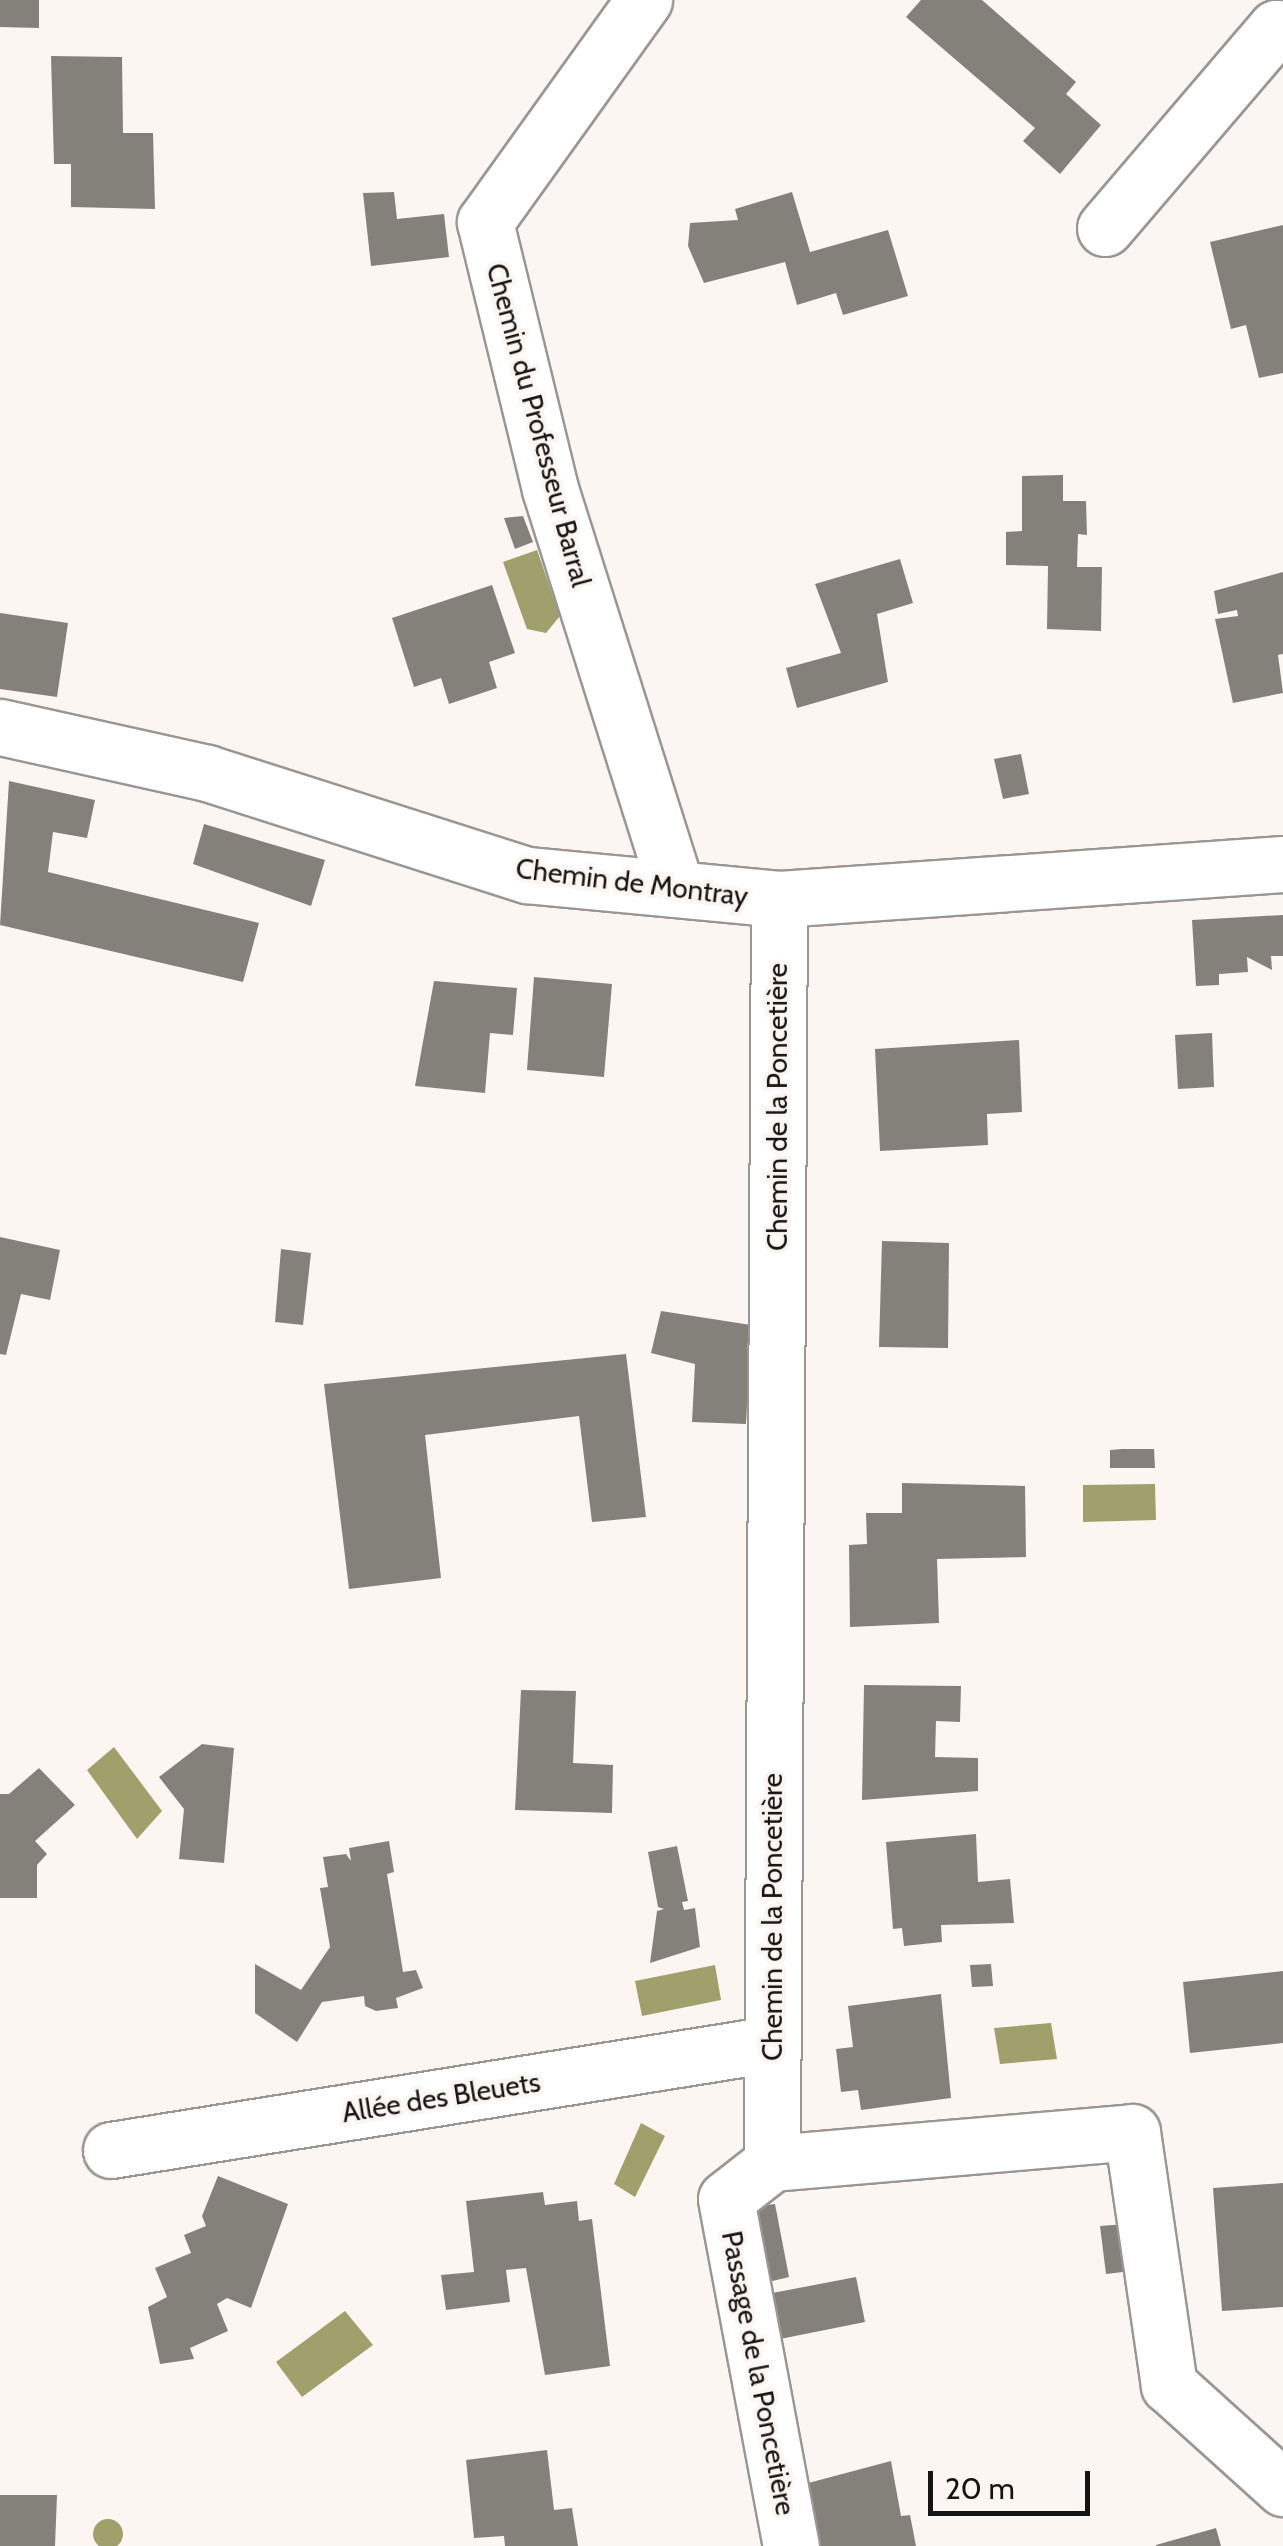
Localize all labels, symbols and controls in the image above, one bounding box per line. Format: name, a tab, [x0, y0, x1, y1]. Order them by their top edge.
street label: Chemin du Professeur Barral	[480, 260, 598, 590]
street label: Chemin de Montray	[514, 851, 750, 913]
street label: Chemin de la Poncetière	[760, 963, 794, 1251]
street label: Chemin de la Poncetière	[755, 1773, 789, 2061]
street label: Allée des Bleuets	[339, 2065, 543, 2129]
street label: Passage de la Poncetière	[715, 2228, 803, 2518]
scale bar	[933, 2451, 1096, 2513]
text: 20 m	[945, 2470, 1015, 2507]

